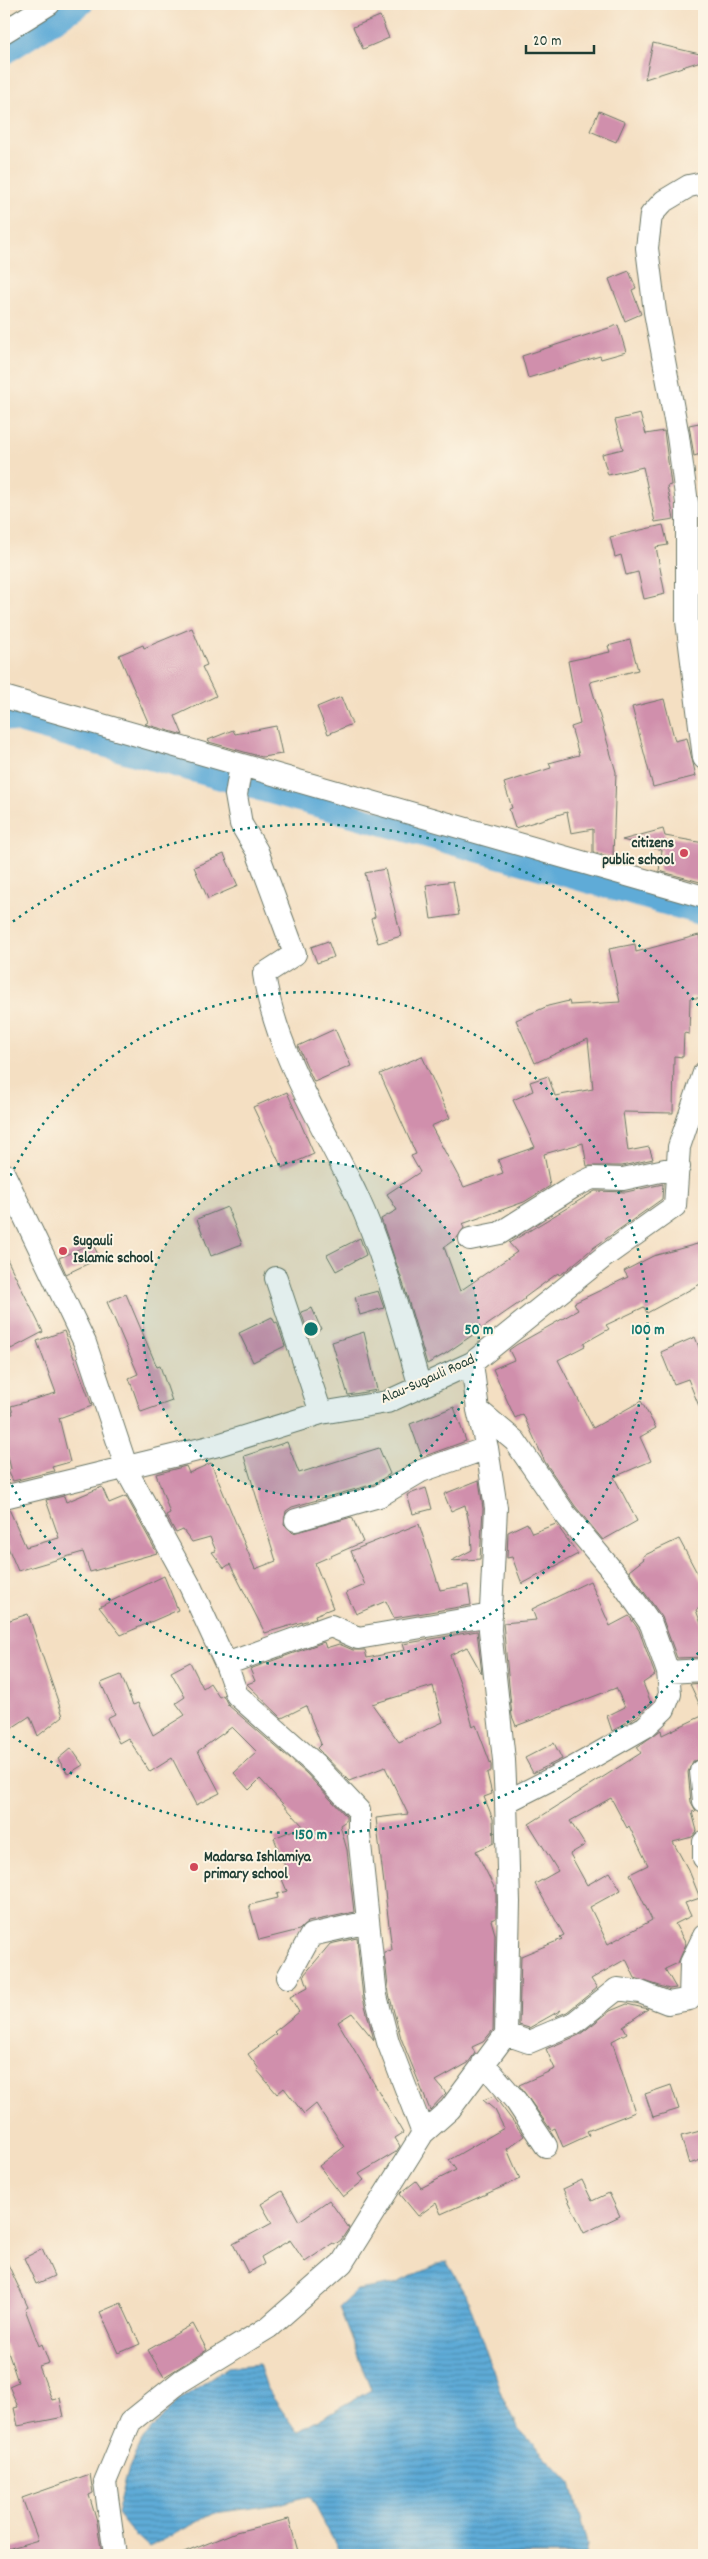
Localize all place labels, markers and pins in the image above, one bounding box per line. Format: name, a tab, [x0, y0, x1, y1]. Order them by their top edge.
place label: citizens public school	[602, 833, 674, 872]
marker: citizens public school	[678, 847, 690, 859]
place label: Sugauli Islamic school	[73, 1231, 154, 1270]
marker: Sugauli Islamic school	[57, 1245, 69, 1257]
centre of rings	[302, 1320, 320, 1338]
place label: Madarsa Ishlamiya primary school	[204, 1847, 312, 1886]
marker: Madarsa Ishlamiya primary school	[188, 1861, 200, 1873]

